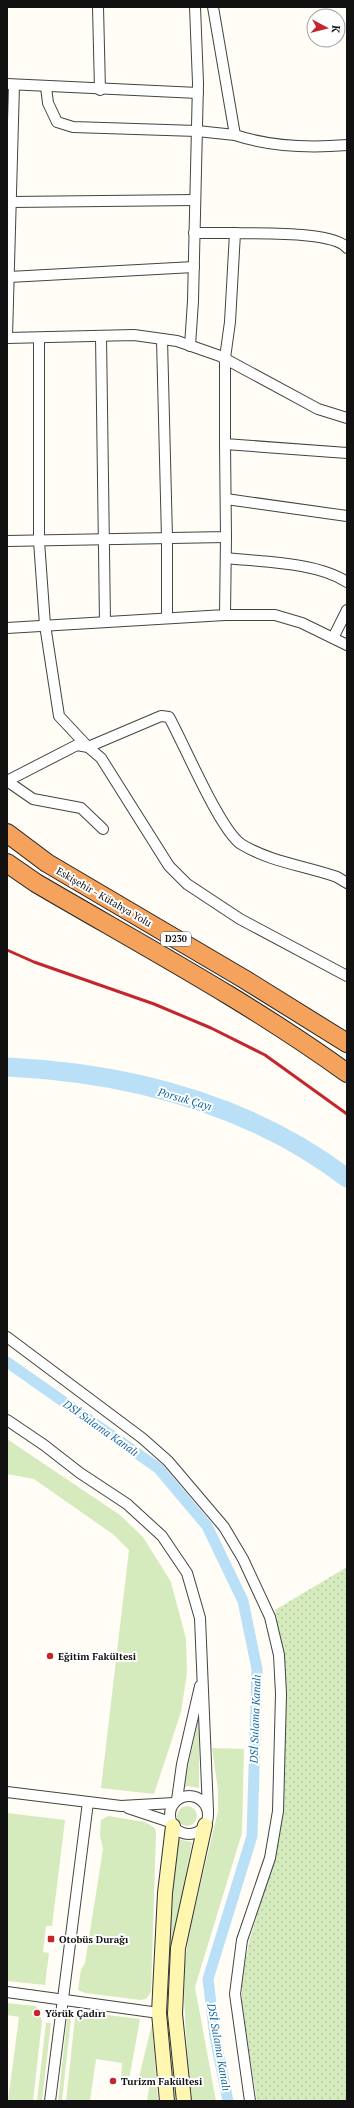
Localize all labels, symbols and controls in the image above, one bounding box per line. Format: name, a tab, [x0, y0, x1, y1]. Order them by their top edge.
north arrow	[306, 8, 346, 48]
text: K	[328, 24, 343, 34]
street label: Eskişehir - Kütahya Yolu	[54, 864, 154, 930]
road number: D230	[161, 932, 191, 946]
water label: Porsuk Çayı	[155, 1084, 214, 1113]
water label: DSİ Sulama Kanalı	[60, 1396, 141, 1459]
place label: Eğitim Fakültesi	[58, 1650, 137, 1663]
marker: Eğitim Fakültesi	[45, 1651, 55, 1661]
water label: DSİ Sulama Kanalı	[246, 1674, 264, 1765]
place label: Otobüs Durağı	[59, 1933, 129, 1946]
marker: Otobüs Durağı	[46, 1934, 56, 1944]
water label: DSİ Sulama Kanalı	[204, 2001, 234, 2092]
place label: Yörük Çadırı	[45, 2007, 106, 2020]
marker: Yörük Çadırı	[32, 2008, 42, 2018]
place label: Turizm Fakültesi	[121, 2075, 203, 2088]
marker: Turizm Fakültesi	[108, 2076, 118, 2086]

